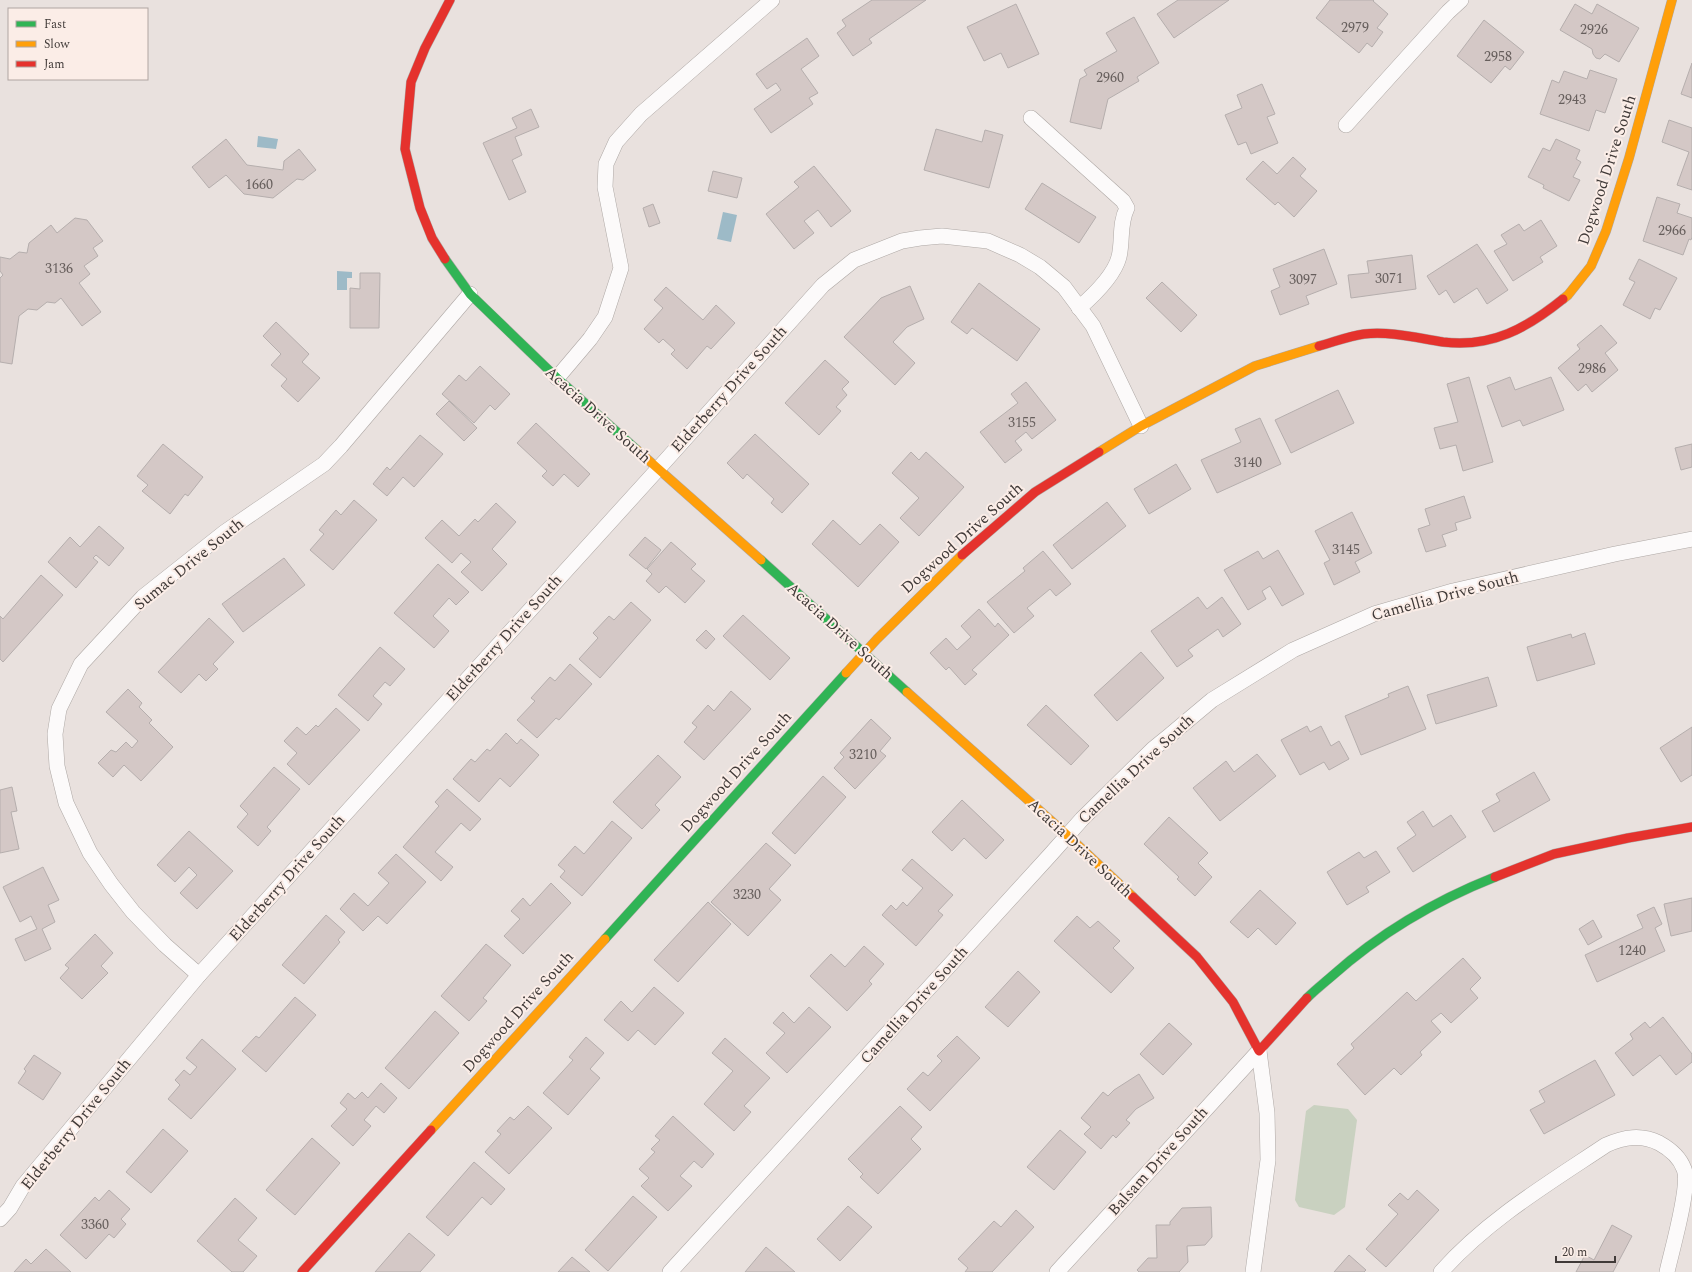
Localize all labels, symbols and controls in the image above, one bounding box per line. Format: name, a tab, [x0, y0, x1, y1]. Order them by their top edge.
legend	[8, 8, 148, 80]
text: Fast	[44, 15, 66, 34]
house number: 2979	[1341, 17, 1369, 38]
house number: 2926	[1580, 19, 1608, 40]
text: Slow	[44, 35, 70, 54]
house number: 2958	[1484, 46, 1512, 67]
text: Jam	[44, 55, 65, 74]
house number: 2960	[1096, 67, 1124, 88]
house number: 2943	[1558, 89, 1586, 110]
street label: Dogwood Drive South	[1571, 92, 1643, 248]
house number: 1660	[245, 174, 273, 195]
house number: 2966	[1658, 220, 1686, 241]
house number: 3136	[45, 258, 73, 279]
house number: 3071	[1375, 268, 1403, 289]
house number: 3097	[1289, 269, 1317, 290]
street label: Elderberry Drive South	[665, 320, 793, 458]
house number: 2986	[1578, 358, 1606, 379]
street label: Acacia Drive South	[539, 360, 657, 470]
house number: 3155	[1008, 412, 1036, 433]
house number: 3140	[1234, 452, 1262, 473]
street label: Dogwood Drive South	[896, 477, 1028, 599]
street label: Sumac Drive South	[129, 512, 249, 616]
house number: 3145	[1332, 539, 1360, 560]
street label: Camellia Drive South	[1369, 565, 1521, 627]
street label: Elderberry Drive South	[440, 569, 568, 707]
street label: Acacia Drive South	[781, 576, 899, 686]
street label: Dogwood Drive South	[675, 706, 797, 838]
street label: Camellia Drive South	[1072, 708, 1200, 830]
house number: 3210	[849, 744, 877, 765]
street label: Acacia Drive South	[1022, 793, 1138, 903]
street label: Elderberry Drive South	[223, 809, 351, 947]
house number: 3230	[733, 884, 761, 905]
house number: 1240	[1618, 940, 1646, 961]
street label: Camellia Drive South	[854, 941, 974, 1069]
street label: Dogwood Drive South	[457, 946, 579, 1078]
street label: Elderberry Drive South	[15, 1053, 137, 1195]
street label: Balsam Drive South	[1102, 1101, 1214, 1221]
house number: 3360	[81, 1214, 109, 1235]
scale bar	[1556, 1238, 1615, 1264]
text: 20 m	[1562, 1243, 1587, 1262]

